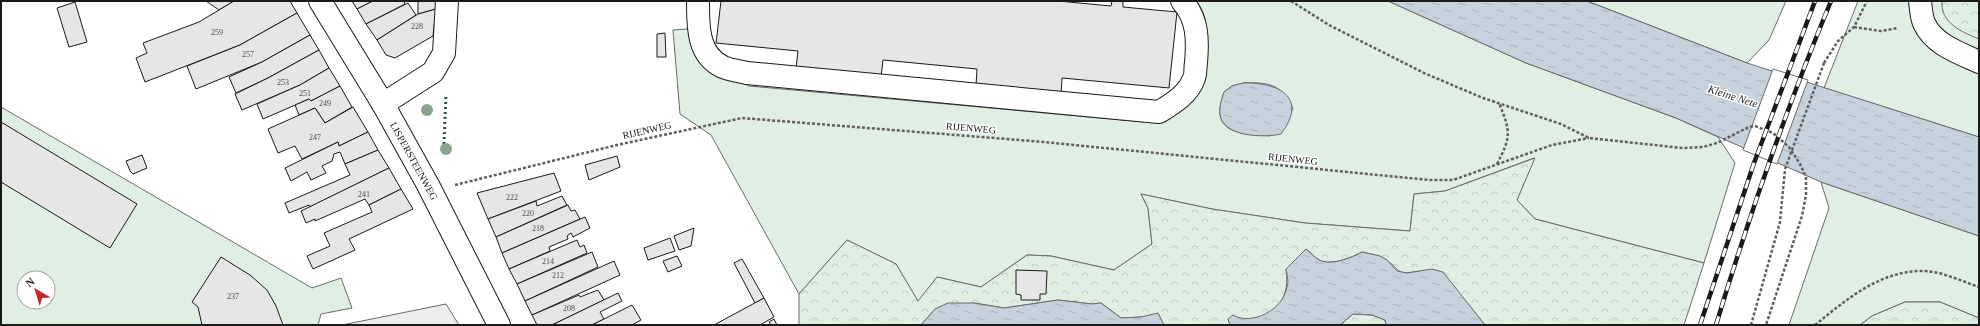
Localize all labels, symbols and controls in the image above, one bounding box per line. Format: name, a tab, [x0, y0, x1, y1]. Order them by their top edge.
house number: 228	[411, 22, 423, 31]
house number: 259	[211, 28, 223, 37]
house number: 257	[242, 50, 254, 59]
house number: 253	[277, 78, 289, 87]
water label: Kleine Nete	[1706, 82, 1760, 110]
house number: 251	[299, 89, 311, 98]
house number: 249	[319, 99, 331, 108]
street label: RIJENWEG	[621, 119, 673, 141]
street label: LISPERSTEENWEG	[388, 120, 440, 202]
street label: RIJENWEG	[946, 120, 996, 136]
house number: 247	[309, 133, 321, 142]
street label: RIJENWEG	[1268, 151, 1318, 167]
house number: 241	[358, 190, 370, 199]
house number: 222	[506, 193, 518, 202]
house number: 220	[522, 209, 534, 218]
house number: 218	[532, 224, 544, 233]
house number: 214	[542, 257, 554, 266]
north arrow	[16, 270, 56, 310]
house number: 212	[552, 271, 564, 280]
text: N	[23, 275, 37, 289]
house number: 237	[227, 292, 239, 301]
house number: 208	[563, 304, 575, 313]

